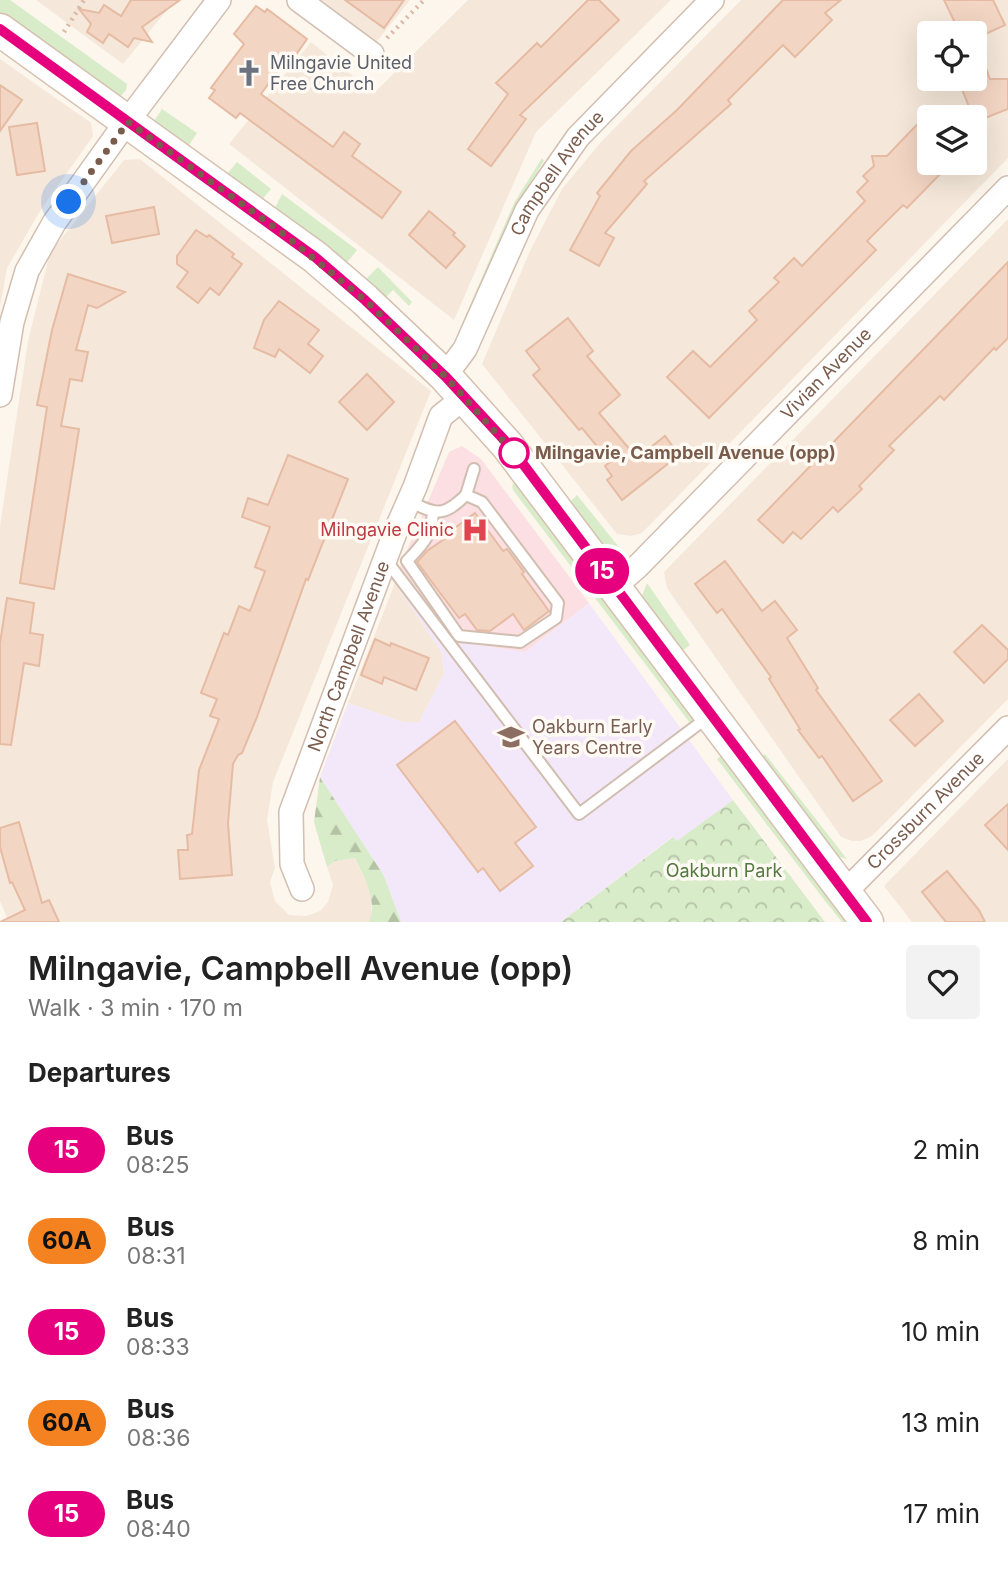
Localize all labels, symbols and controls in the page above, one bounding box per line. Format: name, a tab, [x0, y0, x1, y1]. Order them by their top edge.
map controls	[917, 21, 987, 175]
button: locate	[917, 21, 987, 91]
place label: Milngavie United Free Church	[270, 52, 412, 94]
church icon: Milngavie United Free Church	[234, 58, 264, 88]
button: layers	[917, 105, 987, 175]
street label: Campbell Avenue	[506, 106, 608, 239]
your location	[51, 184, 86, 219]
street label: Vivian Avenue	[776, 323, 875, 424]
marker: Milngavie, Campbell Avenue (opp)	[499, 438, 529, 468]
place label: Milngavie, Campbell Avenue (opp)	[535, 442, 836, 463]
hospital icon: Milngavie Clinic	[460, 515, 490, 545]
place label: Milngavie Clinic	[320, 519, 454, 540]
line badge: 15	[570, 548, 634, 594]
text: 15	[589, 556, 615, 585]
street label: North Campbell Avenue	[303, 558, 394, 754]
place label: Oakburn Early Years Centre	[532, 716, 653, 758]
school or university icon: Oakburn Early Years Centre	[496, 722, 526, 752]
street label: Crossburn Avenue	[863, 747, 988, 874]
park label: Oakburn Park	[666, 860, 782, 881]
button: heart	[906, 945, 980, 1019]
text: Milngavie, Campbell Avenue (opp)	[28, 948, 573, 988]
text: Walk · 3 min · 170 m	[28, 994, 243, 1022]
text: Departures	[28, 1057, 171, 1088]
text: Bus	[126, 1120, 174, 1151]
text: 2 min	[912, 1134, 980, 1165]
text: 15	[54, 1135, 79, 1164]
text: 08:25	[126, 1151, 189, 1179]
text: Bus	[127, 1211, 175, 1242]
text: 8 min	[912, 1225, 980, 1256]
text: 60A	[42, 1226, 92, 1255]
text: 08:31	[127, 1242, 186, 1270]
text: Bus	[126, 1302, 174, 1333]
text: 10 min	[901, 1316, 980, 1347]
text: 15	[54, 1317, 79, 1346]
text: 08:33	[126, 1333, 190, 1361]
text: Bus	[127, 1393, 175, 1424]
text: 13 min	[902, 1407, 980, 1438]
text: 60A	[42, 1408, 92, 1437]
text: 08:36	[127, 1424, 191, 1452]
text: Bus	[126, 1484, 174, 1515]
text: 17 min	[903, 1498, 980, 1529]
text: 15	[54, 1499, 79, 1528]
text: 08:40	[126, 1515, 191, 1543]

